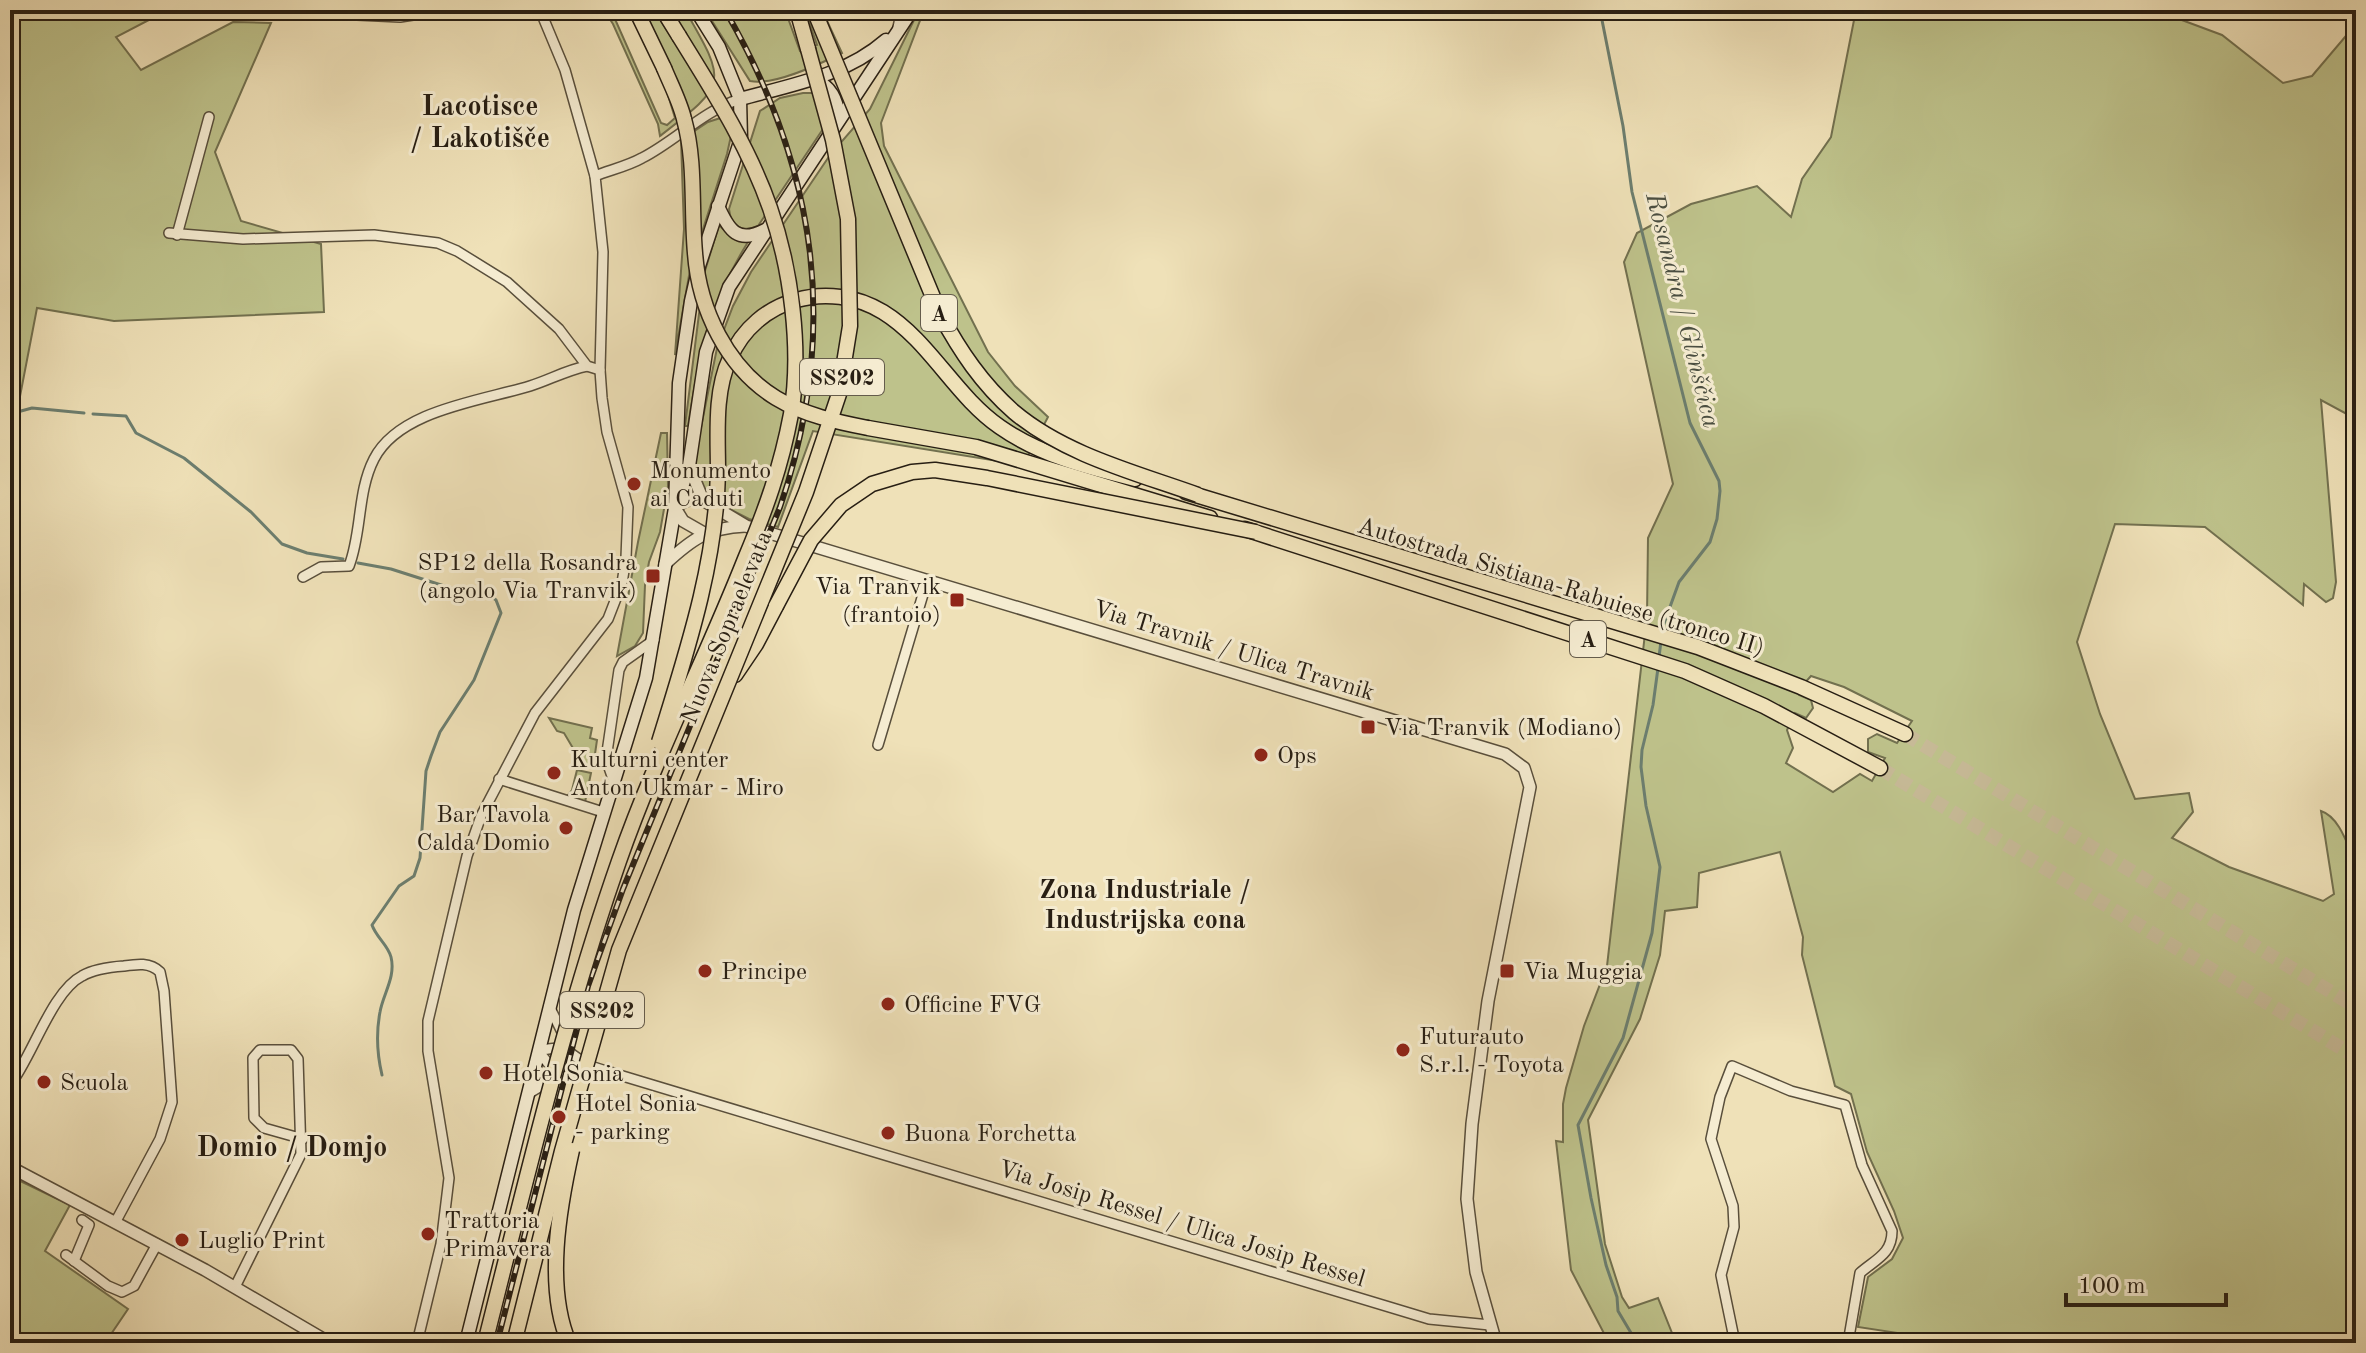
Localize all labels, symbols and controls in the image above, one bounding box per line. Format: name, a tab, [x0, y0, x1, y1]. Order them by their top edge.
district label: Lacotisce / Lakotišče	[410, 94, 550, 154]
water label: Rosandra / Glinščica	[1640, 189, 1724, 431]
road number: A	[921, 295, 957, 331]
road number: SS202	[800, 359, 884, 395]
place label: Monumento ai Caduti	[650, 460, 771, 512]
marker: Monumento ai Caduti	[625, 475, 643, 493]
street label: Autostrada Sistiana-Rabuiese (tronco II)	[1354, 510, 1768, 662]
street label: Nuova Sopraelevata	[678, 528, 778, 728]
place label: SP12 della Rosandra (angolo Via Tranvik)	[418, 552, 637, 604]
marker: SP12 della Rosandra (angolo Via Tranvik)	[644, 567, 662, 585]
place label: Via Tranvik (frantoio)	[815, 576, 941, 628]
marker: Via Tranvik (frantoio)	[948, 591, 966, 609]
street label: Via Travnik / Ulica Travnik	[1090, 598, 1377, 706]
road number: A	[1570, 621, 1606, 657]
place label: Via Tranvik (Modiano)	[1384, 717, 1622, 741]
marker: Via Tranvik (Modiano)	[1359, 718, 1377, 736]
place label: Ops	[1277, 745, 1317, 769]
marker: Ops	[1252, 746, 1270, 764]
place label: Kulturni center Anton Ukmar - Miro	[570, 749, 784, 801]
marker: Kulturni center Anton Ukmar - Miro	[545, 764, 563, 782]
place label: Bar Tavola Calda Domio	[416, 804, 550, 856]
marker: Bar Tavola Calda Domio	[557, 819, 575, 837]
district label: Zona Industriale / Industrijska cona	[1039, 878, 1251, 934]
place label: Principe	[721, 961, 807, 985]
place label: Via Muggia	[1523, 961, 1643, 985]
marker: Principe	[696, 962, 714, 980]
marker: Via Muggia	[1498, 962, 1516, 980]
road number: SS202	[560, 992, 644, 1028]
place label: Officine FVG	[904, 994, 1041, 1018]
marker: Officine FVG	[879, 995, 897, 1013]
place label: Futurauto S.r.l. - Toyota	[1419, 1026, 1564, 1078]
marker: Futurauto S.r.l. - Toyota	[1394, 1041, 1412, 1059]
place label: Hotel Sonia	[502, 1063, 624, 1087]
marker: Hotel Sonia	[477, 1064, 495, 1082]
place label: Scuola	[60, 1072, 129, 1096]
marker: Scuola	[35, 1073, 53, 1091]
place label: Hotel Sonia - parking	[575, 1093, 697, 1145]
marker: Hotel Sonia - parking	[550, 1108, 568, 1126]
place label: Buona Forchetta	[904, 1123, 1076, 1147]
marker: Buona Forchetta	[879, 1124, 897, 1142]
district label: Domio / Domjo	[197, 1135, 387, 1163]
street label: Via Josip Ressel / Ulica Josip Ressel	[995, 1158, 1368, 1292]
place label: Trattoria Primavera	[444, 1210, 551, 1262]
marker: Trattoria Primavera	[419, 1225, 437, 1243]
place label: Luglio Print	[198, 1230, 325, 1254]
marker: Luglio Print	[173, 1231, 191, 1249]
scale bar	[2066, 1257, 2226, 1307]
text: 100 m	[2078, 1275, 2146, 1299]

